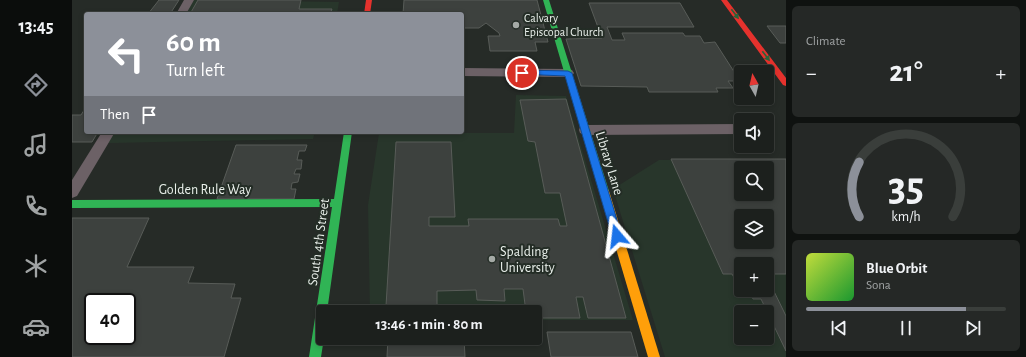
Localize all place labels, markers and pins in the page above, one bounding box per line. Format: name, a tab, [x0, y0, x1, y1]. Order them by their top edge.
place label: Calvary Episcopal Church	[524, 12, 604, 38]
marker: Calvary Episcopal Church	[511, 20, 521, 30]
pin	[505, 56, 539, 90]
place label: Spalding University	[500, 245, 555, 275]
marker: Spalding University	[487, 254, 497, 264]

